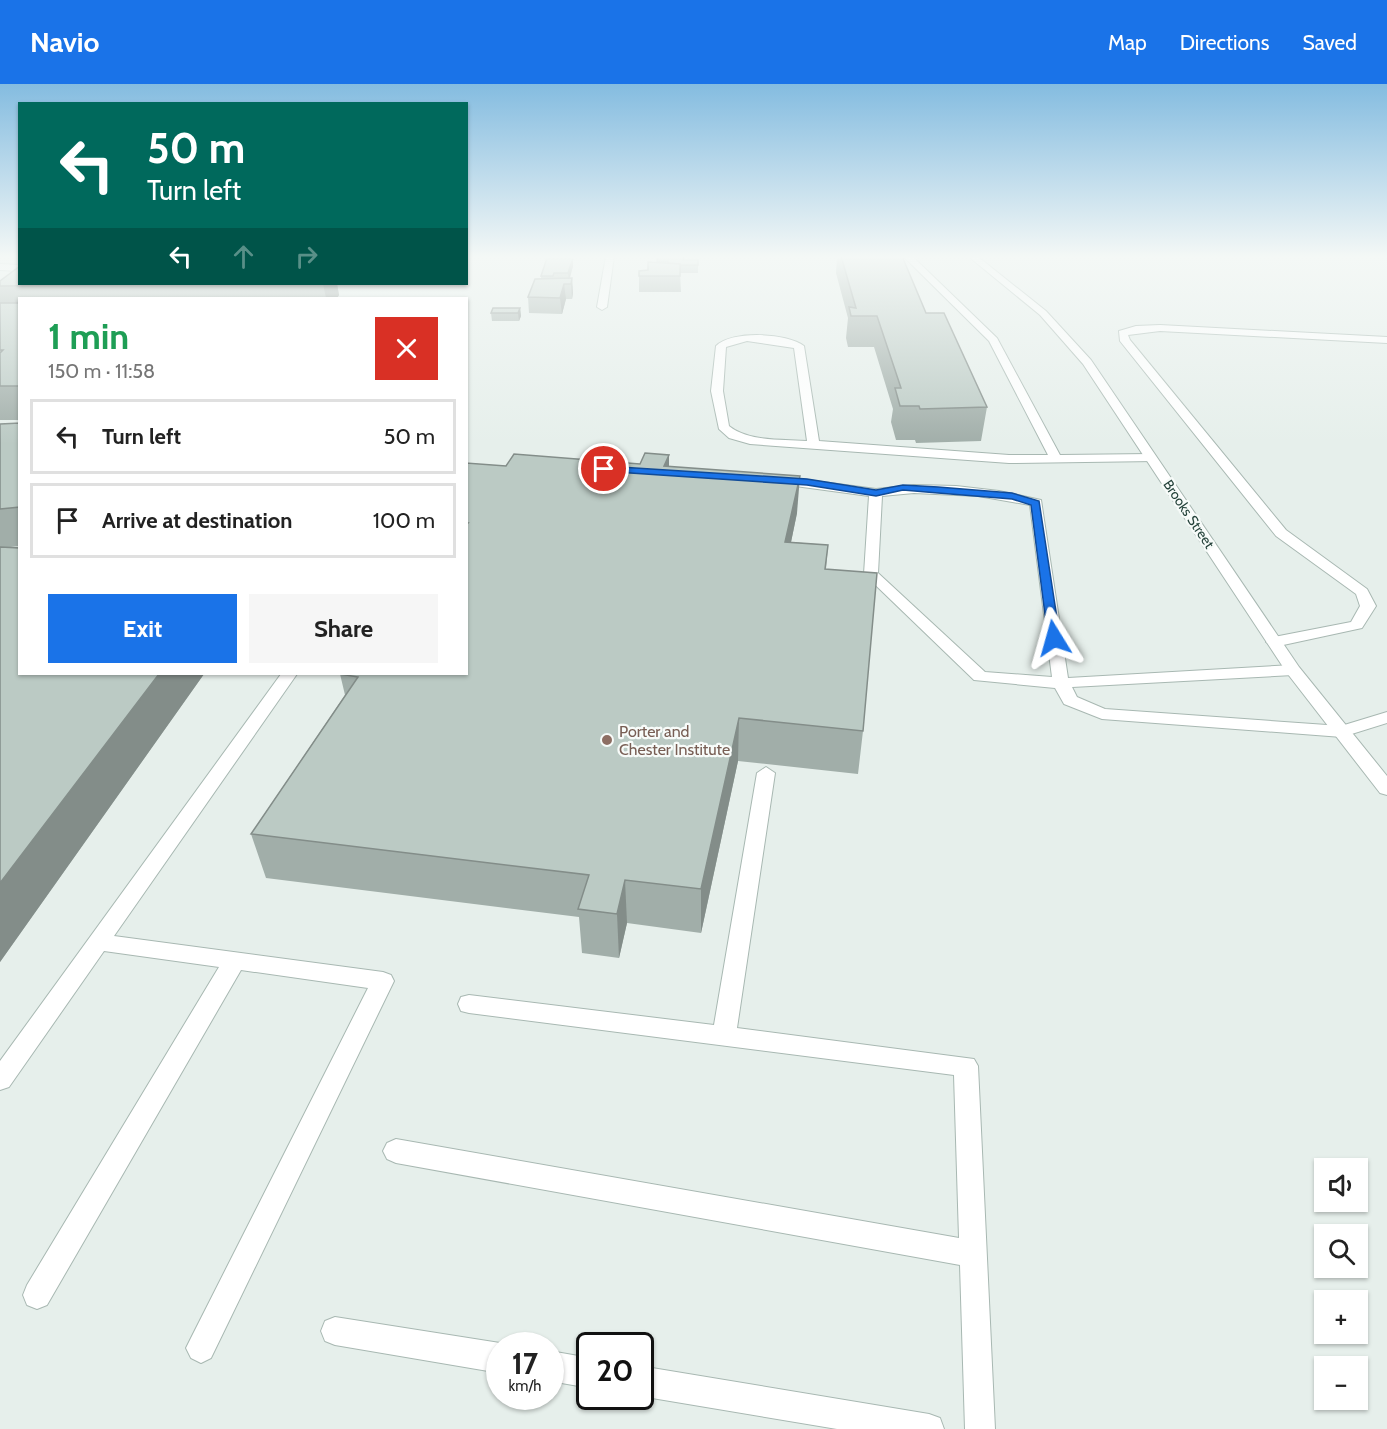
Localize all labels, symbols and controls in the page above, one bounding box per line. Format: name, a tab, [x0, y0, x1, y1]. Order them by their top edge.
text: Navio	[30, 25, 100, 59]
text: Map	[1108, 30, 1147, 55]
text: Directions	[1180, 30, 1269, 55]
text: Saved	[1302, 30, 1357, 55]
text: 50 m	[147, 122, 245, 174]
icon: left	[48, 126, 126, 204]
text: Turn left	[147, 174, 241, 207]
icon: left	[164, 240, 197, 273]
icon: ahead	[227, 240, 260, 273]
icon: right	[290, 240, 323, 273]
text: 1 min	[48, 314, 129, 358]
button: close	[375, 317, 438, 380]
text: 150 m · 11:58	[48, 359, 155, 383]
icon: left	[51, 420, 84, 453]
text: Turn left	[102, 423, 181, 450]
text: 50 m	[383, 423, 435, 450]
pin	[578, 443, 629, 494]
icon: arrive	[587, 452, 620, 485]
street label: Brooks Street	[1159, 476, 1219, 552]
icon: arrive	[51, 504, 84, 537]
text: Arrive at destination	[102, 507, 292, 534]
text: 100 m	[373, 507, 435, 534]
button: Exit	[48, 594, 237, 663]
button: Share	[249, 594, 438, 663]
position arrow	[1022, 606, 1086, 670]
place label: Porter and Chester Institute	[619, 722, 730, 759]
marker: Porter and Chester Institute	[600, 733, 614, 747]
map controls	[1314, 1158, 1368, 1410]
button: sound	[1314, 1158, 1368, 1212]
button: search	[1314, 1224, 1368, 1278]
button: +	[1314, 1290, 1368, 1344]
speed limit sign: 20	[576, 1332, 654, 1410]
text: 17	[512, 1345, 538, 1382]
button: −	[1314, 1356, 1368, 1410]
text: km/h	[509, 1377, 541, 1395]

